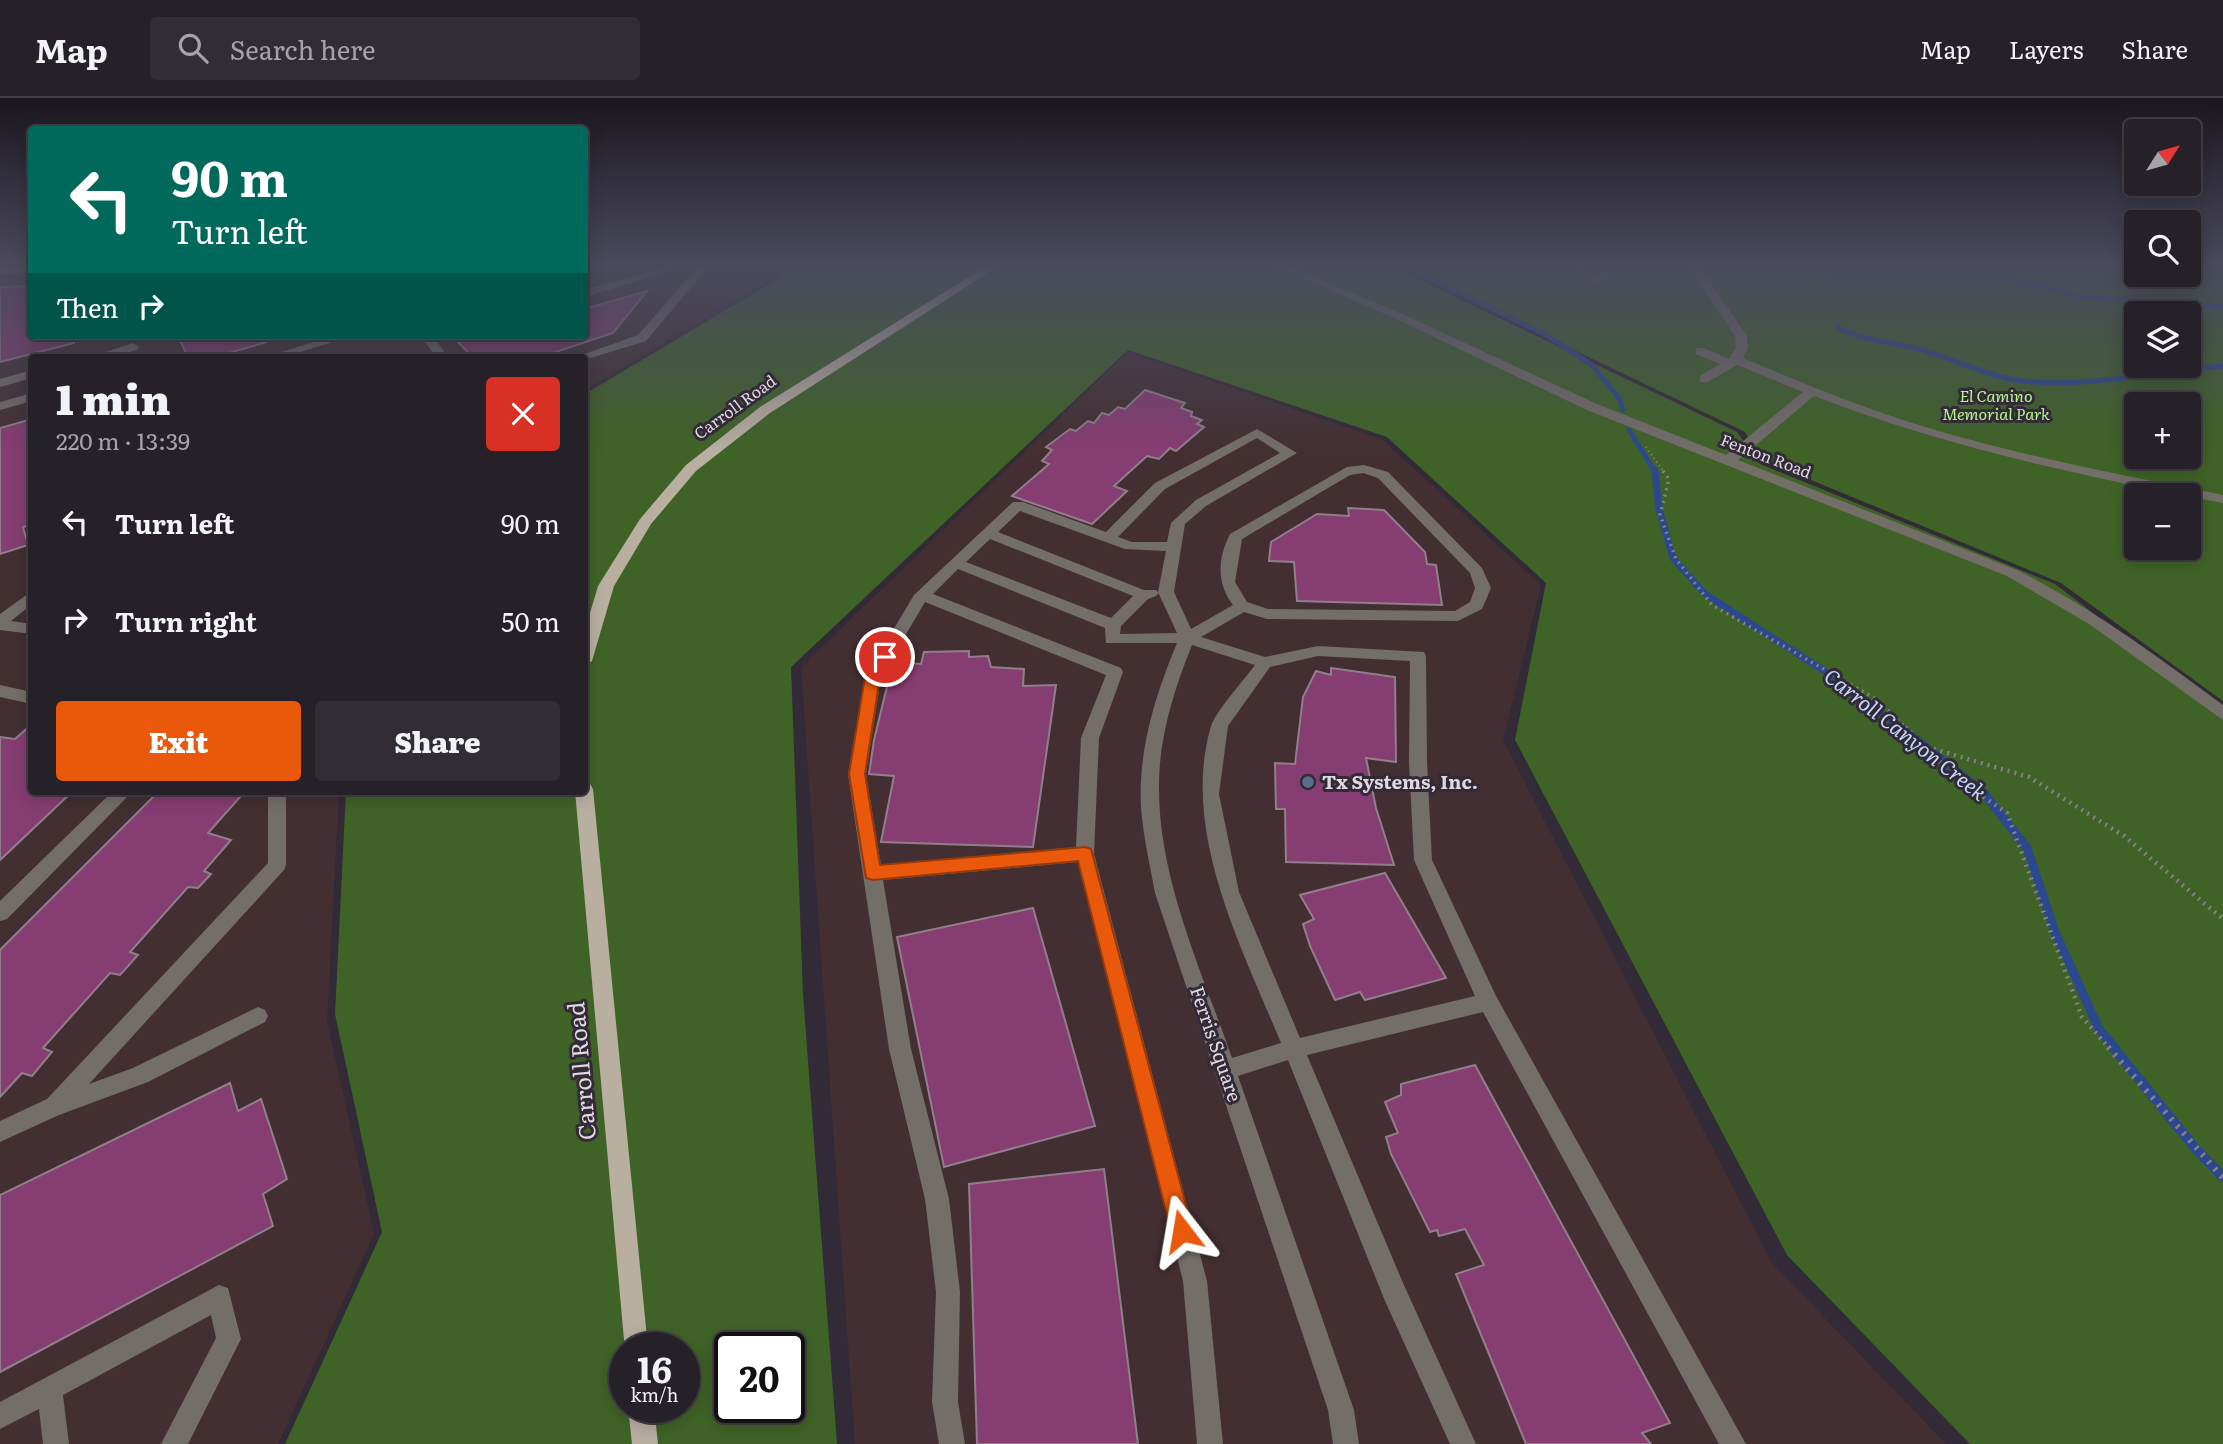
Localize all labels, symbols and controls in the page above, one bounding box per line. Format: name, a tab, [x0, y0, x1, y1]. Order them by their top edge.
search box	[150, 17, 640, 80]
text: Map	[35, 24, 108, 73]
icon: search	[174, 29, 212, 67]
text: Search here	[230, 29, 376, 68]
text: Map	[1920, 31, 1971, 66]
text: Layers	[2009, 31, 2083, 66]
text: Share	[2121, 31, 2188, 66]
north arrow	[2124, 119, 2202, 196]
map controls	[2124, 119, 2201, 560]
text: 90 m	[171, 139, 288, 212]
icon: left	[56, 154, 147, 245]
text: Turn left	[171, 206, 308, 254]
button: search	[2124, 210, 2201, 287]
text: Then	[56, 287, 118, 326]
icon: right	[132, 287, 170, 325]
button: layers	[2124, 301, 2201, 378]
text: 1 min	[56, 366, 171, 428]
street label: Carroll Road	[688, 368, 781, 444]
button: close	[486, 377, 560, 451]
park label: El Camino Memorial Park	[1942, 383, 2050, 425]
button: +	[2124, 392, 2201, 469]
text: 220 m · 13:39	[56, 423, 190, 457]
street label: Fenton Road	[1717, 427, 1816, 483]
button: −	[2124, 483, 2201, 560]
icon: left	[56, 503, 94, 541]
text: Turn left	[115, 503, 234, 542]
text: 90 m	[501, 503, 560, 542]
icon: right	[56, 601, 94, 639]
text: Turn right	[115, 601, 257, 640]
text: 50 m	[501, 601, 560, 640]
pin	[855, 627, 915, 687]
icon: arrive	[866, 638, 904, 676]
water label: Carroll Canyon Creek	[1819, 659, 1995, 807]
button: Exit	[56, 701, 301, 781]
button: Share	[315, 701, 560, 781]
place label: Tx Systems, Inc.	[1322, 767, 1478, 795]
marker: Tx Systems, Inc.	[1300, 774, 1316, 790]
street label: Ferris Square	[1184, 982, 1250, 1105]
street label: Carroll Road	[557, 1001, 603, 1142]
position arrow	[1145, 1194, 1219, 1268]
speed limit sign: 20	[714, 1332, 805, 1423]
text: 16	[637, 1342, 672, 1394]
text: km/h	[631, 1381, 678, 1408]

